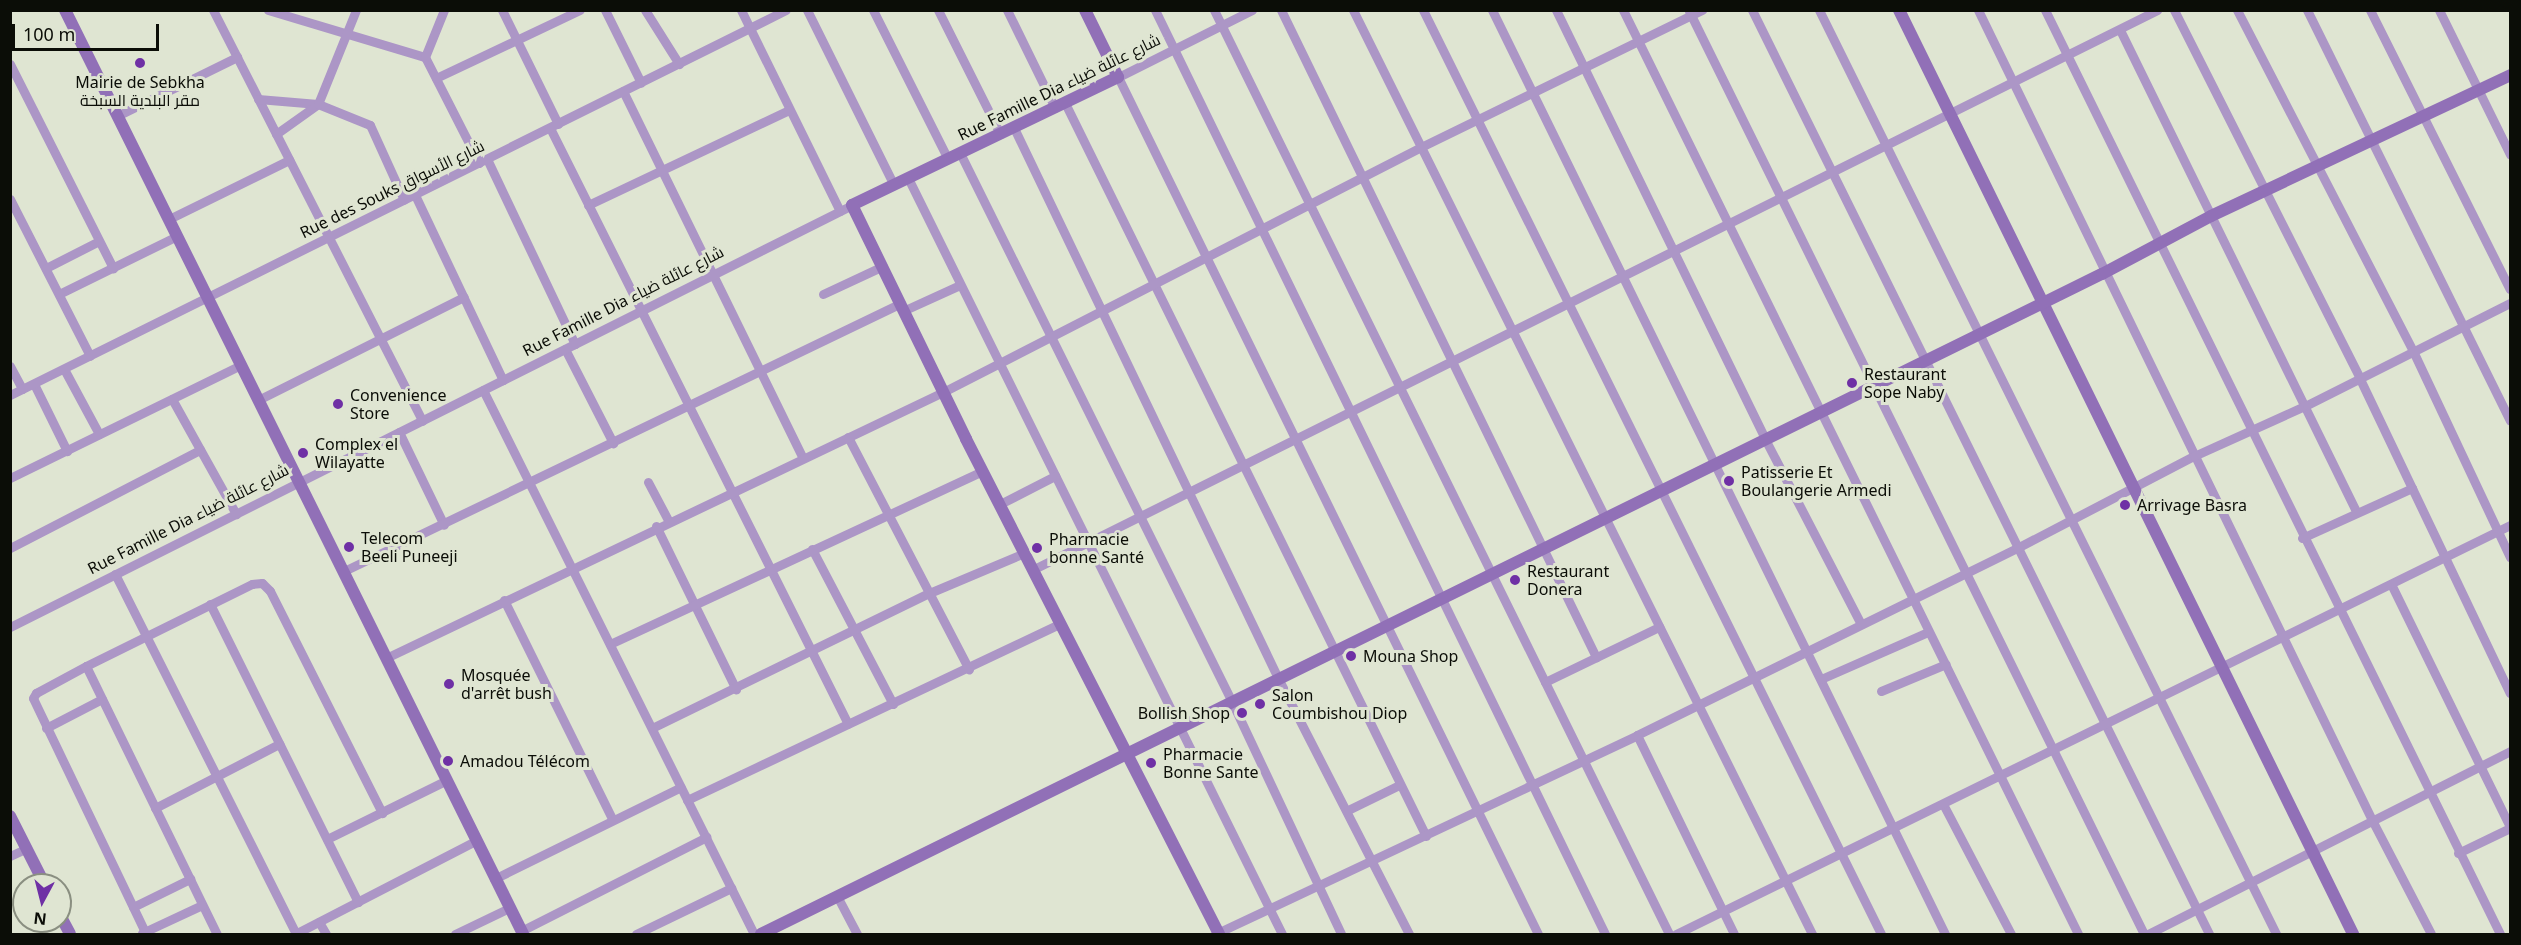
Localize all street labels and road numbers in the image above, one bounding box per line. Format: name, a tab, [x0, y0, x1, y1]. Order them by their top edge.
street label: Rue Famille Dia شارع عائلة ضياء	[955, 30, 1163, 144]
street label: Rue des Souks شارع الأسواق	[297, 136, 487, 242]
street label: Rue Famille Dia شارع عائلة ضياء	[519, 242, 727, 360]
street label: Rue Famille Dia شارع عائلة ضياء	[84, 460, 292, 578]

